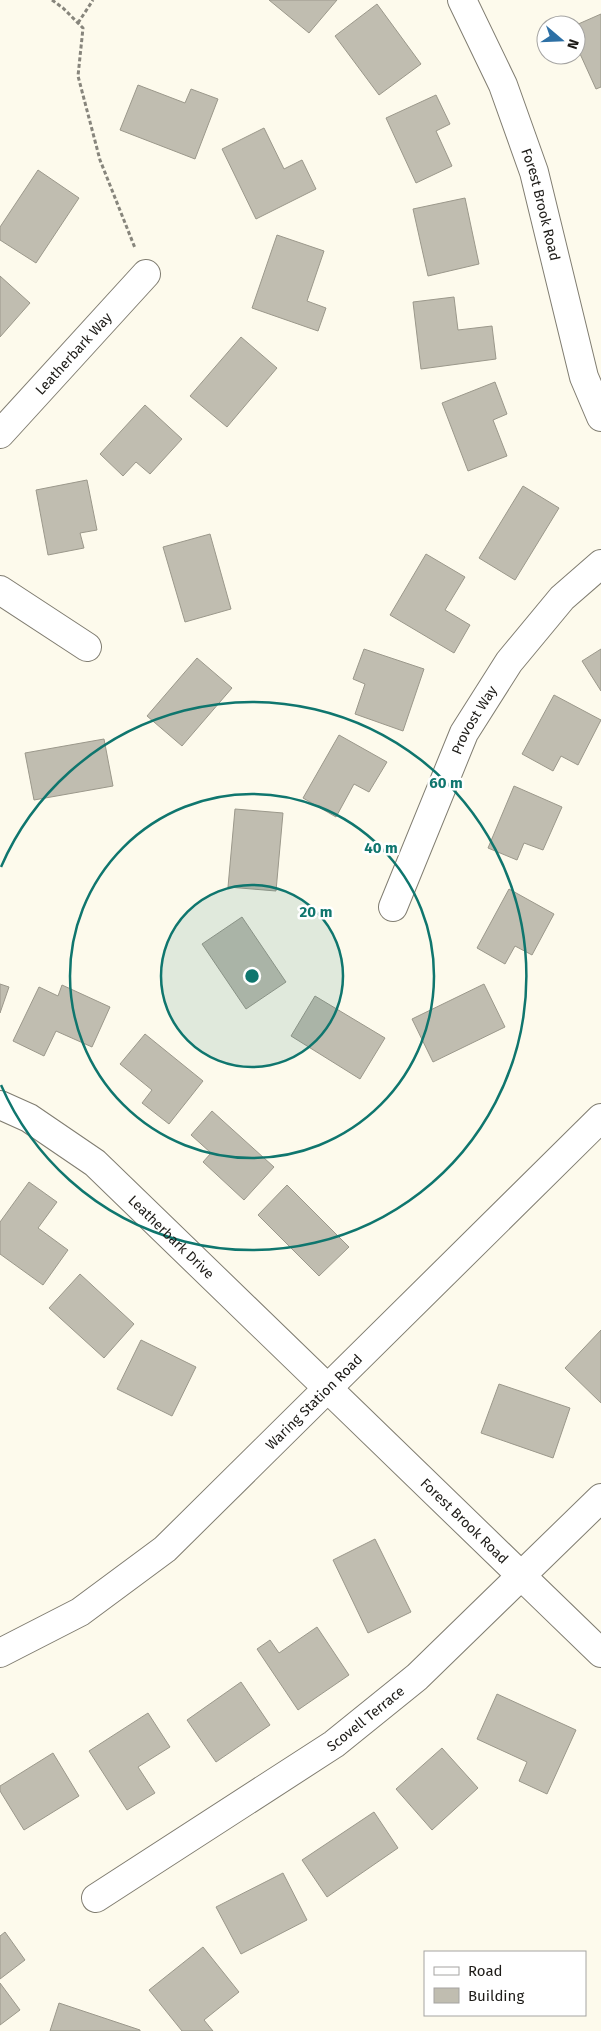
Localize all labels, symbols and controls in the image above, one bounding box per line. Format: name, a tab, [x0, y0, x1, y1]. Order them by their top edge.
north arrow	[536, 15, 586, 65]
text: N	[563, 37, 582, 51]
street label: Forest Brook Road	[518, 146, 564, 262]
street label: Leatherbark Way	[32, 309, 115, 398]
street label: Provost Way	[448, 682, 500, 757]
text: 60 m	[429, 774, 463, 792]
text: 40 m	[364, 839, 398, 857]
text: 20 m	[300, 903, 332, 921]
centre of rings	[243, 967, 261, 985]
street label: Leatherbark Drive	[125, 1192, 218, 1282]
street label: Waring Station Road	[262, 1350, 366, 1453]
street label: Forest Brook Road	[417, 1474, 512, 1567]
street label: Scovell Terrace	[324, 1682, 408, 1755]
legend	[424, 1951, 586, 2016]
text: Road	[468, 1962, 503, 1980]
text: Building	[468, 1987, 524, 2005]

